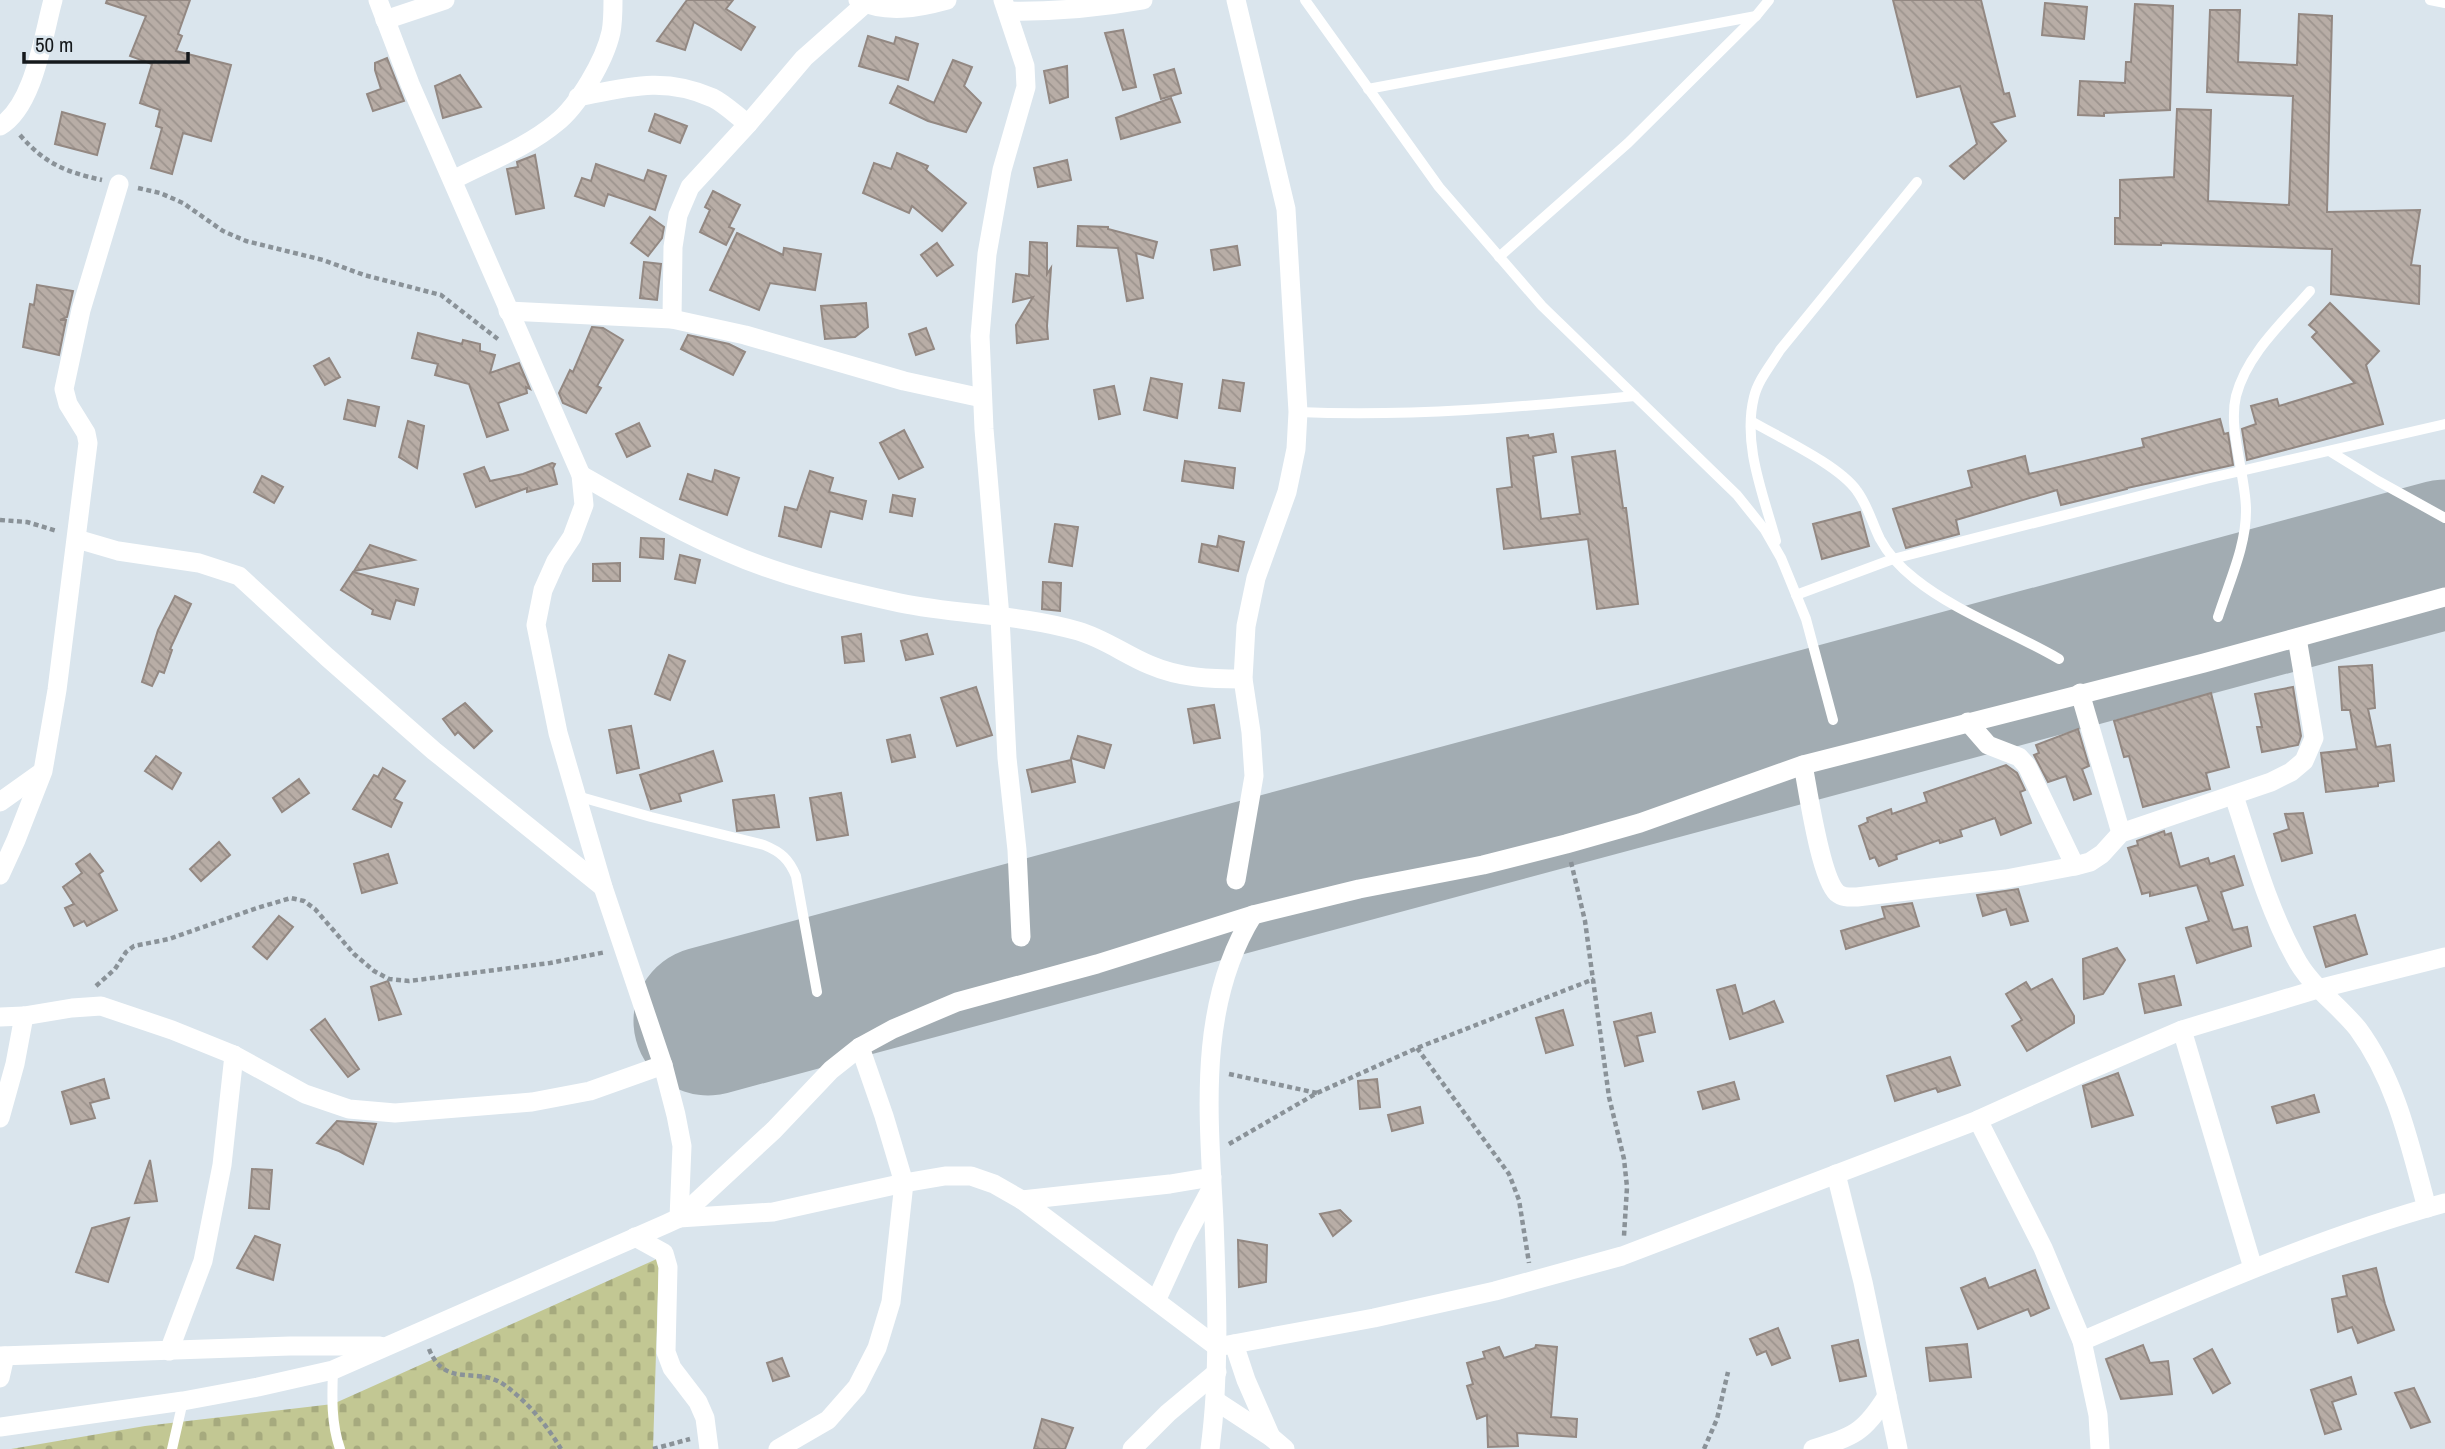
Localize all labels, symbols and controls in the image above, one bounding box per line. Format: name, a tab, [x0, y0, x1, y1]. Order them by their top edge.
scale bar	[24, 21, 189, 65]
text: 50 m	[35, 30, 73, 59]

